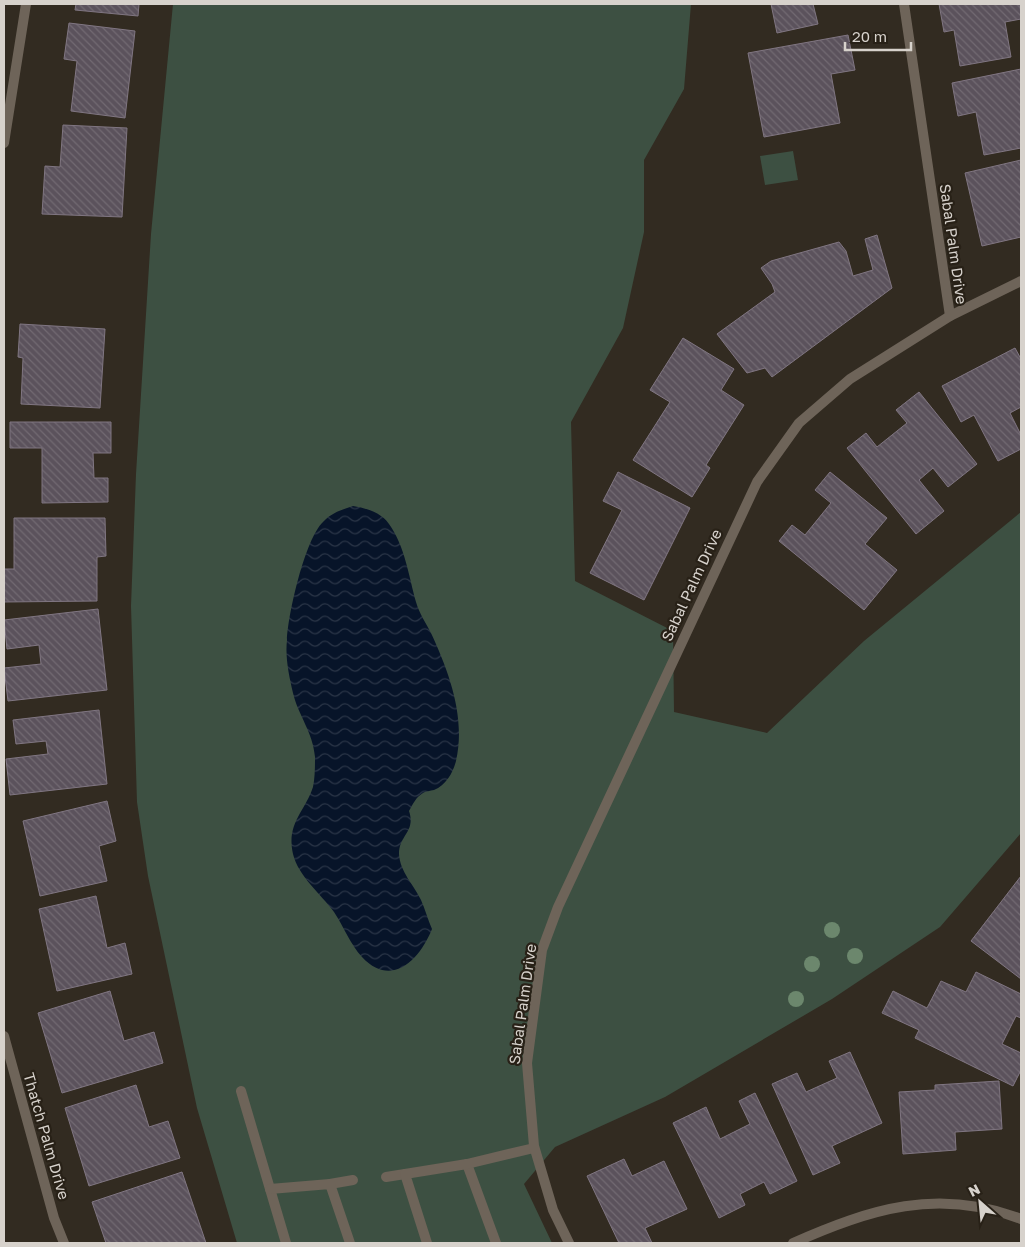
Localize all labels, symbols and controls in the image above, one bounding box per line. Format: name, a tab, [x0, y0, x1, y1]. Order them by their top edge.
scale bar	[845, 20, 911, 52]
text: 20 m	[852, 27, 887, 45]
street label: Sabal Palm Drive	[937, 183, 971, 306]
street label: Sabal Palm Drive	[657, 526, 725, 644]
street label: Sabal Palm Drive	[505, 942, 539, 1065]
street label: Thatch Palm Drive	[20, 1070, 74, 1202]
north arrow	[955, 1177, 1005, 1227]
text: N	[965, 1180, 982, 1200]

